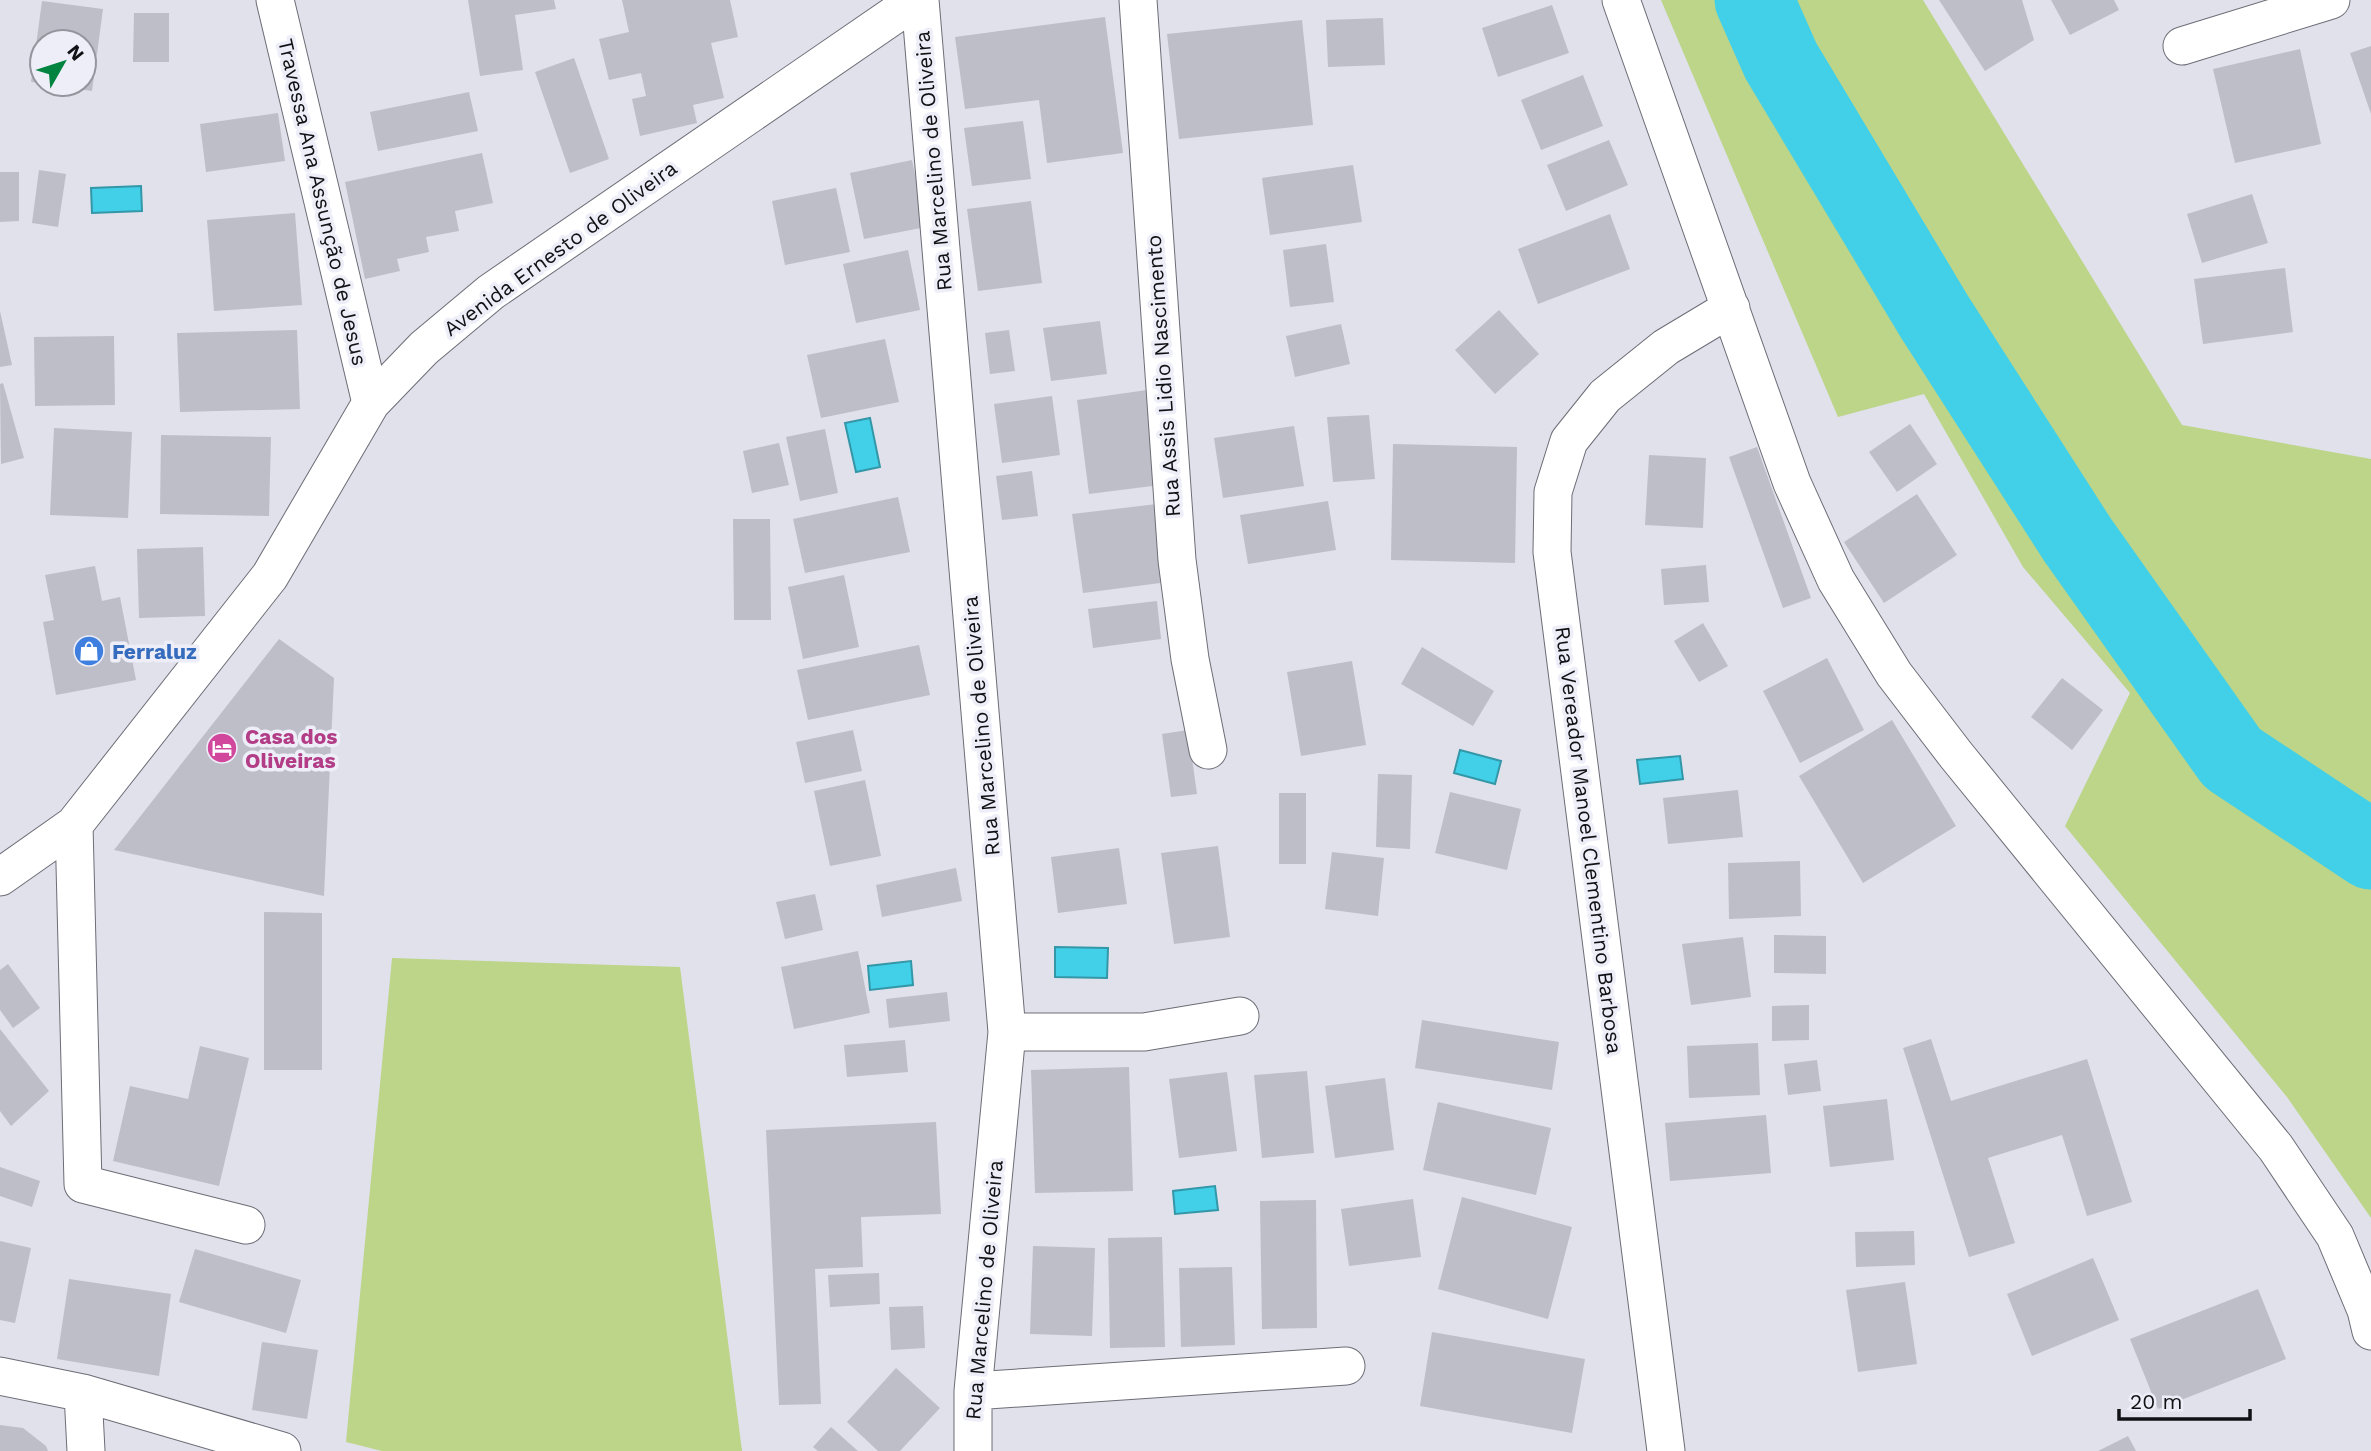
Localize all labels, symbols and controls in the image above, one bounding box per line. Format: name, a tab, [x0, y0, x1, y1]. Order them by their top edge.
north arrow	[28, 28, 98, 98]
street label: Rua Marcelino de Oliveira	[909, 30, 957, 292]
street label: Travessa Ana Assunção de Jesus	[273, 36, 373, 368]
text: N	[62, 40, 89, 65]
street label: Avenida Ernesto de Oliveira	[439, 155, 682, 341]
street label: Rua Assis Lidio Nascimento	[1141, 234, 1185, 518]
street label: Rua Marcelino de Oliveira	[957, 595, 1005, 857]
street label: Rua Vereador Manoel Clementino Barbosa	[1550, 625, 1628, 1055]
shop icon: Ferraluz	[72, 634, 106, 668]
place label: Ferraluz	[112, 639, 197, 664]
place label: Casa dos Oliveiras	[245, 724, 338, 773]
hotel icon: Casa dos Oliveiras	[205, 731, 239, 765]
street label: Rua Marcelino de Oliveira	[960, 1159, 1008, 1421]
scale bar	[2119, 1378, 2250, 1422]
text: 20 m	[2130, 1389, 2182, 1414]

